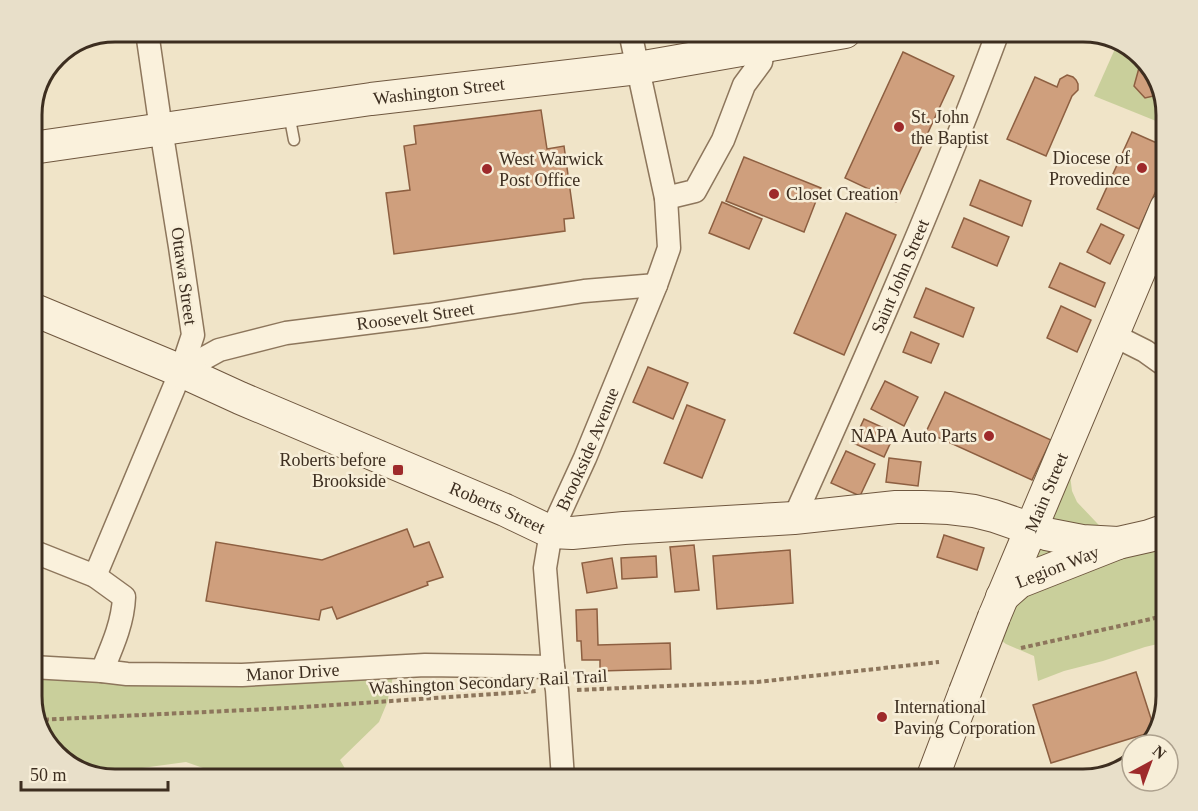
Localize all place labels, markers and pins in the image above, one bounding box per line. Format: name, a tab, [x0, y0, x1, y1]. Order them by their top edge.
place label: St. John the Baptist	[911, 107, 989, 148]
marker: St. John the Baptist	[892, 120, 906, 134]
place label: Diocese of Provedince	[1049, 148, 1130, 189]
place label: West Warwick Post Office	[499, 149, 603, 190]
marker: Diocese of Provedince	[1135, 161, 1149, 175]
marker: West Warwick Post Office	[480, 162, 494, 176]
place label: Closet Creation	[786, 184, 898, 204]
marker: Closet Creation	[767, 187, 781, 201]
place label: NAPA Auto Parts	[851, 426, 977, 446]
marker: NAPA Auto Parts	[982, 429, 996, 443]
place label: Roberts before Brookside	[280, 450, 386, 491]
marker: Roberts before Brookside	[391, 463, 405, 477]
place label: International Paving Corporation	[894, 697, 1036, 738]
marker: International Paving Corporation	[875, 710, 889, 724]

